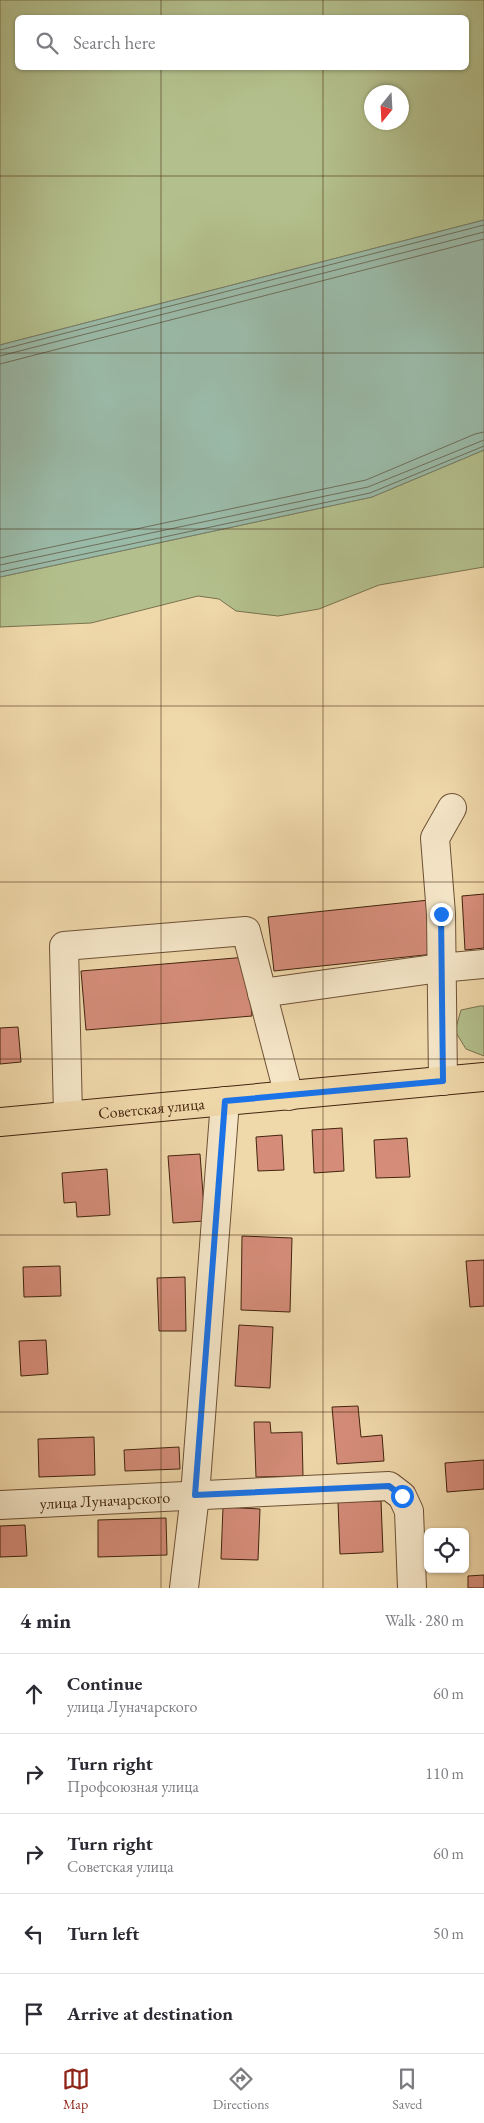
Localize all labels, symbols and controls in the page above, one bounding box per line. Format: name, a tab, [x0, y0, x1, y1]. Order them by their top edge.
search box	[15, 15, 469, 70]
icon: search	[33, 29, 61, 57]
text: Search here	[73, 30, 155, 55]
north arrow	[364, 85, 409, 130]
route end	[430, 903, 453, 926]
street label: Советская улица	[97, 1093, 206, 1124]
route start	[391, 1485, 414, 1508]
street label: улица Луначарского	[39, 1487, 171, 1514]
map controls	[424, 1528, 469, 1573]
button: locate	[424, 1528, 469, 1573]
text: 4 min	[20, 1607, 71, 1634]
text: Walk · 280 m	[385, 1610, 464, 1631]
text: Continue	[67, 1671, 142, 1696]
icon: ahead	[20, 1680, 48, 1708]
text: 60 m	[433, 1683, 464, 1704]
text: улица Луначарского	[67, 1696, 197, 1717]
text: Turn right	[67, 1751, 153, 1776]
icon: right	[20, 1760, 48, 1788]
text: 110 m	[425, 1763, 464, 1784]
text: Профсоюзная улица	[67, 1776, 199, 1797]
text: Turn right	[67, 1831, 153, 1856]
icon: right	[20, 1840, 48, 1868]
text: 60 m	[433, 1843, 464, 1864]
text: Советская улица	[67, 1856, 174, 1877]
icon: left	[20, 1920, 48, 1948]
text: Turn left	[67, 1921, 139, 1946]
text: 50 m	[433, 1923, 464, 1944]
icon: arrive	[20, 2000, 48, 2028]
text: Arrive at destination	[67, 2001, 233, 2026]
tab: Map	[62, 2065, 90, 2113]
tab: Directions	[213, 2065, 269, 2113]
tab: Saved	[392, 2065, 422, 2113]

